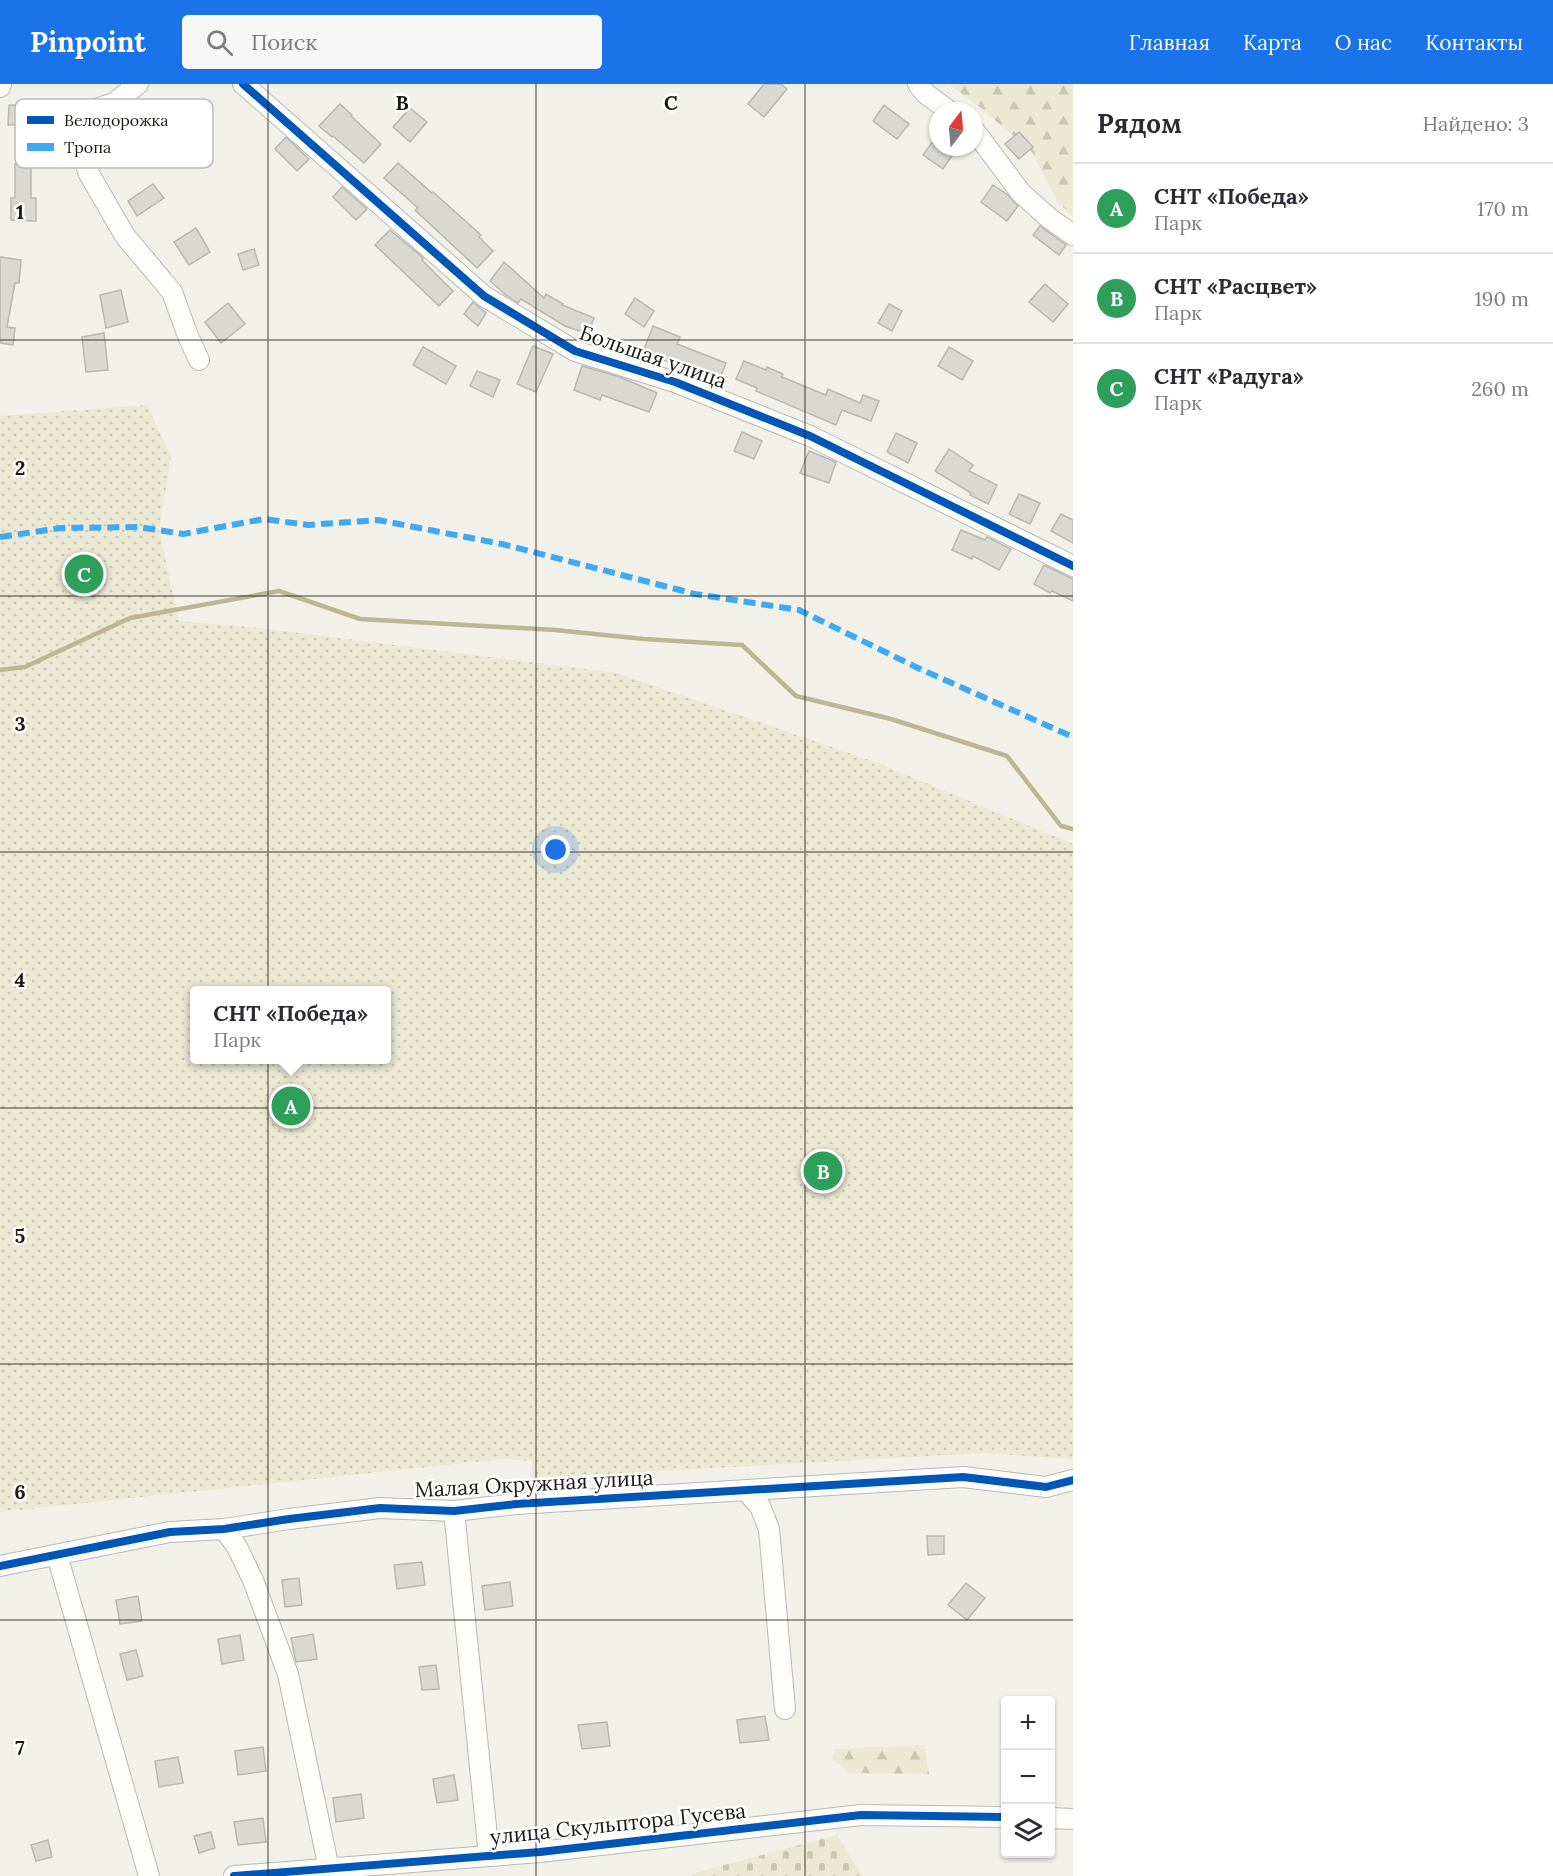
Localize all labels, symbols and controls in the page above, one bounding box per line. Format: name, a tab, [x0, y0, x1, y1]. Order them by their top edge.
search box	[182, 15, 602, 69]
text: Pinpoint	[30, 24, 146, 60]
icon: search	[203, 26, 236, 59]
text: Поиск	[251, 28, 317, 56]
text: Главная	[1129, 29, 1210, 56]
text: Карта	[1243, 29, 1302, 56]
text: О нас	[1335, 29, 1392, 56]
text: Контакты	[1425, 29, 1523, 56]
text: B	[395, 90, 409, 115]
text: C	[664, 90, 678, 115]
legend	[15, 99, 213, 168]
north arrow	[929, 102, 983, 156]
text: Рядом	[1097, 107, 1182, 140]
text: Велодорожка	[64, 110, 168, 130]
text: Найдено: 3	[1423, 111, 1529, 136]
text: Тропа	[64, 137, 111, 157]
text: СНТ «Победа»	[1154, 182, 1309, 210]
text: A	[1110, 196, 1123, 221]
text: 170 m	[1477, 196, 1529, 221]
text: 1	[16, 199, 24, 224]
text: Парк	[1154, 210, 1202, 235]
text: СНТ «Расцвет»	[1154, 272, 1317, 300]
text: B	[1110, 286, 1123, 311]
text: 190 m	[1475, 286, 1529, 311]
text: Парк	[1154, 300, 1202, 325]
street label: Большая улица	[576, 319, 731, 394]
text: СНТ «Радуга»	[1154, 362, 1304, 390]
text: C	[1110, 376, 1123, 401]
text: 260 m	[1471, 376, 1529, 401]
text: Парк	[1154, 390, 1202, 415]
text: 2	[15, 455, 25, 480]
pin: C	[64, 552, 104, 596]
text: 3	[14, 711, 26, 736]
your location	[541, 835, 570, 864]
text: 4	[15, 967, 26, 992]
popup	[190, 986, 391, 1064]
text: СНТ «Победа»	[213, 999, 368, 1027]
text: Парк	[213, 1027, 261, 1052]
pin: A	[272, 1084, 310, 1128]
pin: B	[804, 1148, 842, 1194]
text: 5	[15, 1223, 26, 1248]
street label: Малая Окружная улица	[414, 1464, 654, 1503]
text: 6	[14, 1479, 26, 1504]
map controls	[1001, 1696, 1055, 1858]
button: +	[1001, 1696, 1055, 1750]
text: 7	[15, 1735, 25, 1760]
button: −	[1001, 1750, 1055, 1804]
street label: улица Скульптора Гусева	[489, 1797, 747, 1850]
button: layers	[1001, 1804, 1055, 1858]

